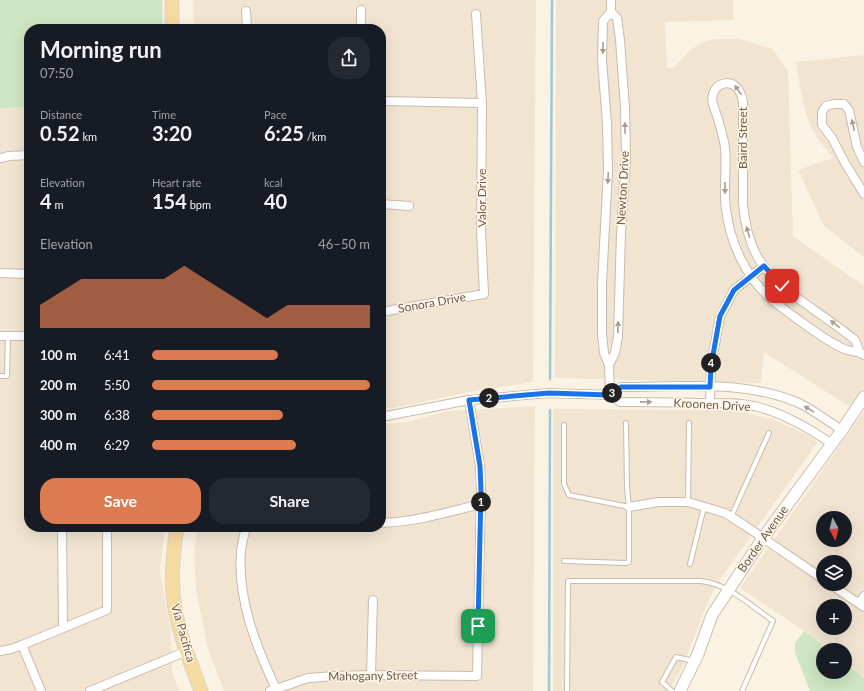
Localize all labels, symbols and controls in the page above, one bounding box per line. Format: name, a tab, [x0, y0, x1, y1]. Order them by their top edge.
text: Morning run	[40, 36, 162, 63]
button: share	[328, 37, 370, 79]
one-way arrow	[600, 42, 606, 55]
text: 07:50	[40, 65, 73, 81]
one-way arrow	[735, 85, 742, 96]
street label: Baird Street	[735, 106, 750, 169]
text: Distance	[40, 108, 82, 121]
text: Time	[152, 108, 176, 121]
text: Pace	[264, 108, 287, 121]
one-way arrow	[849, 119, 855, 131]
text: 0.52	[40, 121, 80, 145]
text: 3:20	[152, 121, 192, 145]
text: 6:25	[264, 121, 304, 145]
one-way arrow	[622, 121, 628, 134]
text: km	[80, 130, 97, 143]
text: /km	[304, 130, 326, 143]
street label: Newton Drive	[613, 151, 632, 225]
street label: Valor Drive	[474, 169, 489, 227]
one-way arrow	[605, 172, 611, 185]
text: Elevation	[40, 176, 85, 189]
text: Heart rate	[152, 176, 201, 189]
text: kcal	[264, 176, 283, 189]
one-way arrow	[722, 182, 728, 195]
text: 4	[40, 189, 52, 213]
text: 154	[152, 189, 187, 213]
text: 40	[264, 189, 287, 213]
text: m	[52, 198, 63, 211]
text: bpm	[187, 198, 211, 211]
one-way arrow	[745, 226, 751, 238]
text: Elevation	[40, 236, 93, 252]
text: 46–50 m	[318, 236, 370, 252]
pin	[765, 269, 799, 303]
icon: check	[771, 275, 793, 297]
street label: Sonora Drive	[397, 289, 467, 316]
one-way arrow	[615, 320, 621, 333]
one-way arrow	[830, 320, 840, 328]
text: 100 m	[40, 347, 77, 363]
text: 6:41	[104, 347, 130, 363]
pin: 4	[701, 353, 721, 373]
text: 4	[708, 356, 714, 369]
text: 200 m	[40, 377, 77, 393]
text: 5:50	[104, 377, 130, 393]
pin: 3	[602, 383, 622, 403]
text: 3	[609, 386, 615, 399]
pin: 2	[479, 388, 499, 408]
text: 2	[486, 391, 492, 404]
street label: Kroonen Drive	[673, 395, 751, 414]
one-way arrow	[640, 399, 653, 405]
one-way arrow	[803, 406, 815, 413]
text: 300 m	[40, 407, 77, 423]
text: 6:38	[104, 407, 130, 423]
text: 400 m	[40, 437, 77, 453]
text: 6:29	[104, 437, 130, 453]
button: Save	[40, 478, 201, 524]
button: Share	[209, 478, 370, 524]
pin: 1	[471, 492, 491, 512]
text: 1	[478, 495, 484, 508]
street label: Border Avenue	[734, 502, 791, 575]
north arrow	[816, 511, 852, 547]
map controls	[816, 511, 852, 679]
button: layers	[816, 555, 852, 591]
button: +	[816, 599, 852, 635]
street label: Via Pacifica	[168, 602, 199, 664]
pin	[461, 609, 495, 643]
icon: arrive	[467, 615, 489, 637]
button: −	[816, 643, 852, 679]
street label: Mahogany Street	[328, 667, 419, 684]

